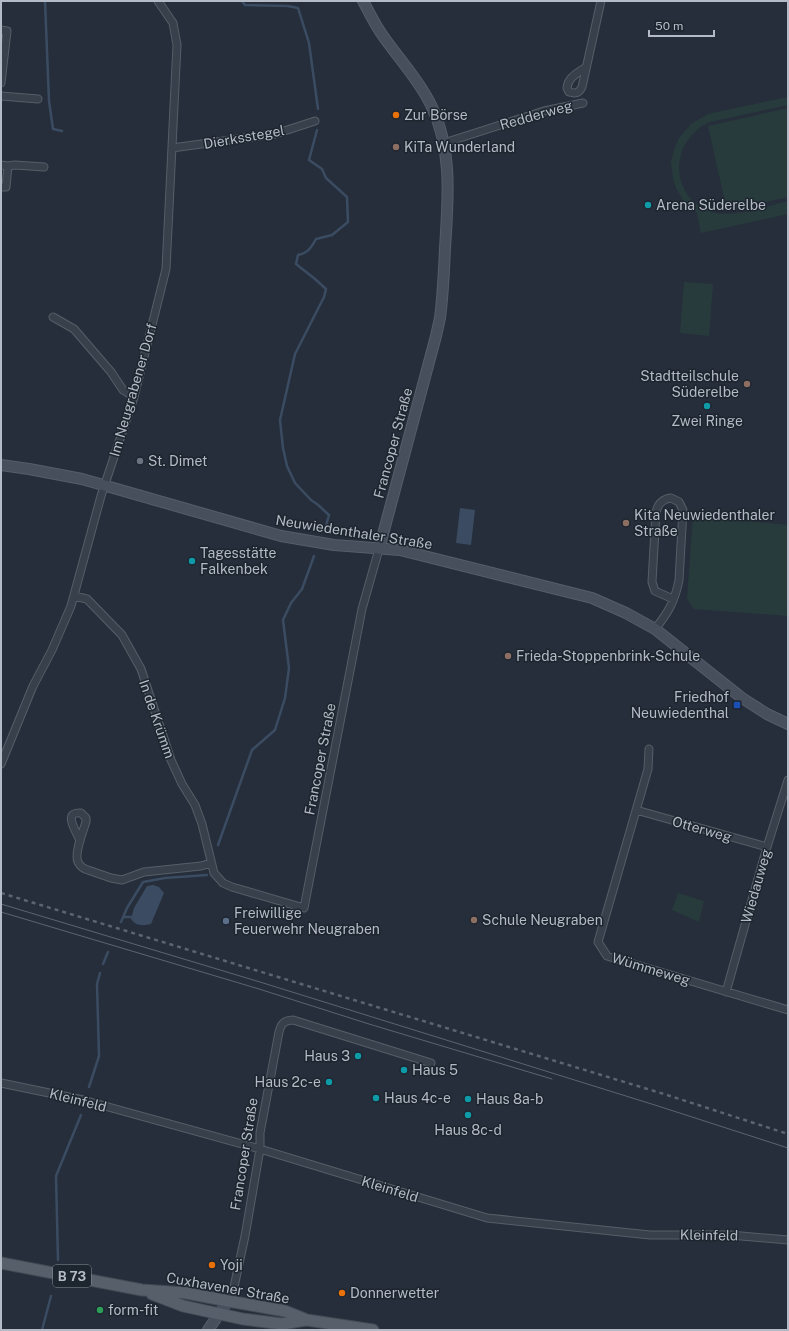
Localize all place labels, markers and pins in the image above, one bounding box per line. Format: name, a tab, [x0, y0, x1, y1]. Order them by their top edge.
place label: Zur Börse	[404, 107, 468, 123]
marker: Zur Börse	[391, 110, 401, 120]
place label: KiTa Wunderland	[404, 139, 515, 155]
marker: KiTa Wunderland	[391, 142, 401, 152]
place label: Arena Süderelbe	[656, 197, 766, 213]
marker: Arena Süderelbe	[643, 200, 653, 210]
place label: Stadtteilschule Süderelbe	[640, 368, 739, 400]
marker: Stadtteilschule Süderelbe	[742, 379, 752, 389]
marker: Zwei Ringe	[702, 401, 712, 411]
place label: Zwei Ringe	[671, 413, 743, 429]
place label: St. Dimet	[148, 453, 207, 469]
marker: St. Dimet	[135, 456, 145, 466]
place label: Kita Neuwiedenthaler Straße	[634, 507, 775, 539]
marker: Kita Neuwiedenthaler Straße	[621, 518, 631, 528]
place label: Tagesstätte Falkenbek	[200, 545, 276, 577]
marker: Tagesstätte Falkenbek	[187, 556, 197, 566]
place label: Frieda-Stoppenbrink-Schule	[516, 648, 700, 664]
marker: Frieda-Stoppenbrink-Schule	[503, 651, 513, 661]
place label: Friedhof Neuwiedenthal	[631, 689, 729, 721]
marker: Friedhof Neuwiedenthal	[732, 700, 742, 710]
place label: Freiwillige Feuerwehr Neugraben	[234, 905, 380, 937]
place label: Schule Neugraben	[482, 912, 603, 928]
marker: Schule Neugraben	[469, 915, 479, 925]
marker: Freiwillige Feuerwehr Neugraben	[221, 916, 231, 926]
place label: Haus 3	[304, 1048, 350, 1064]
marker: Haus 3	[353, 1051, 363, 1061]
place label: Haus 5	[412, 1062, 458, 1078]
marker: Haus 5	[399, 1065, 409, 1075]
place label: Haus 2c-e	[255, 1074, 321, 1090]
marker: Haus 2c-e	[324, 1077, 334, 1087]
place label: Haus 4c-e	[384, 1090, 451, 1106]
place label: Haus 8a-b	[476, 1091, 543, 1107]
marker: Haus 4c-e	[371, 1093, 381, 1103]
marker: Haus 8a-b	[463, 1094, 473, 1104]
marker: Haus 8c-d	[463, 1110, 473, 1120]
place label: Haus 8c-d	[434, 1122, 502, 1138]
place label: Yoji	[220, 1257, 243, 1273]
marker: Yoji	[207, 1260, 217, 1270]
place label: Donnerwetter	[350, 1285, 439, 1301]
marker: Donnerwetter	[337, 1288, 347, 1298]
place label: form-fit	[108, 1302, 158, 1318]
marker: form-fit	[95, 1305, 105, 1315]

